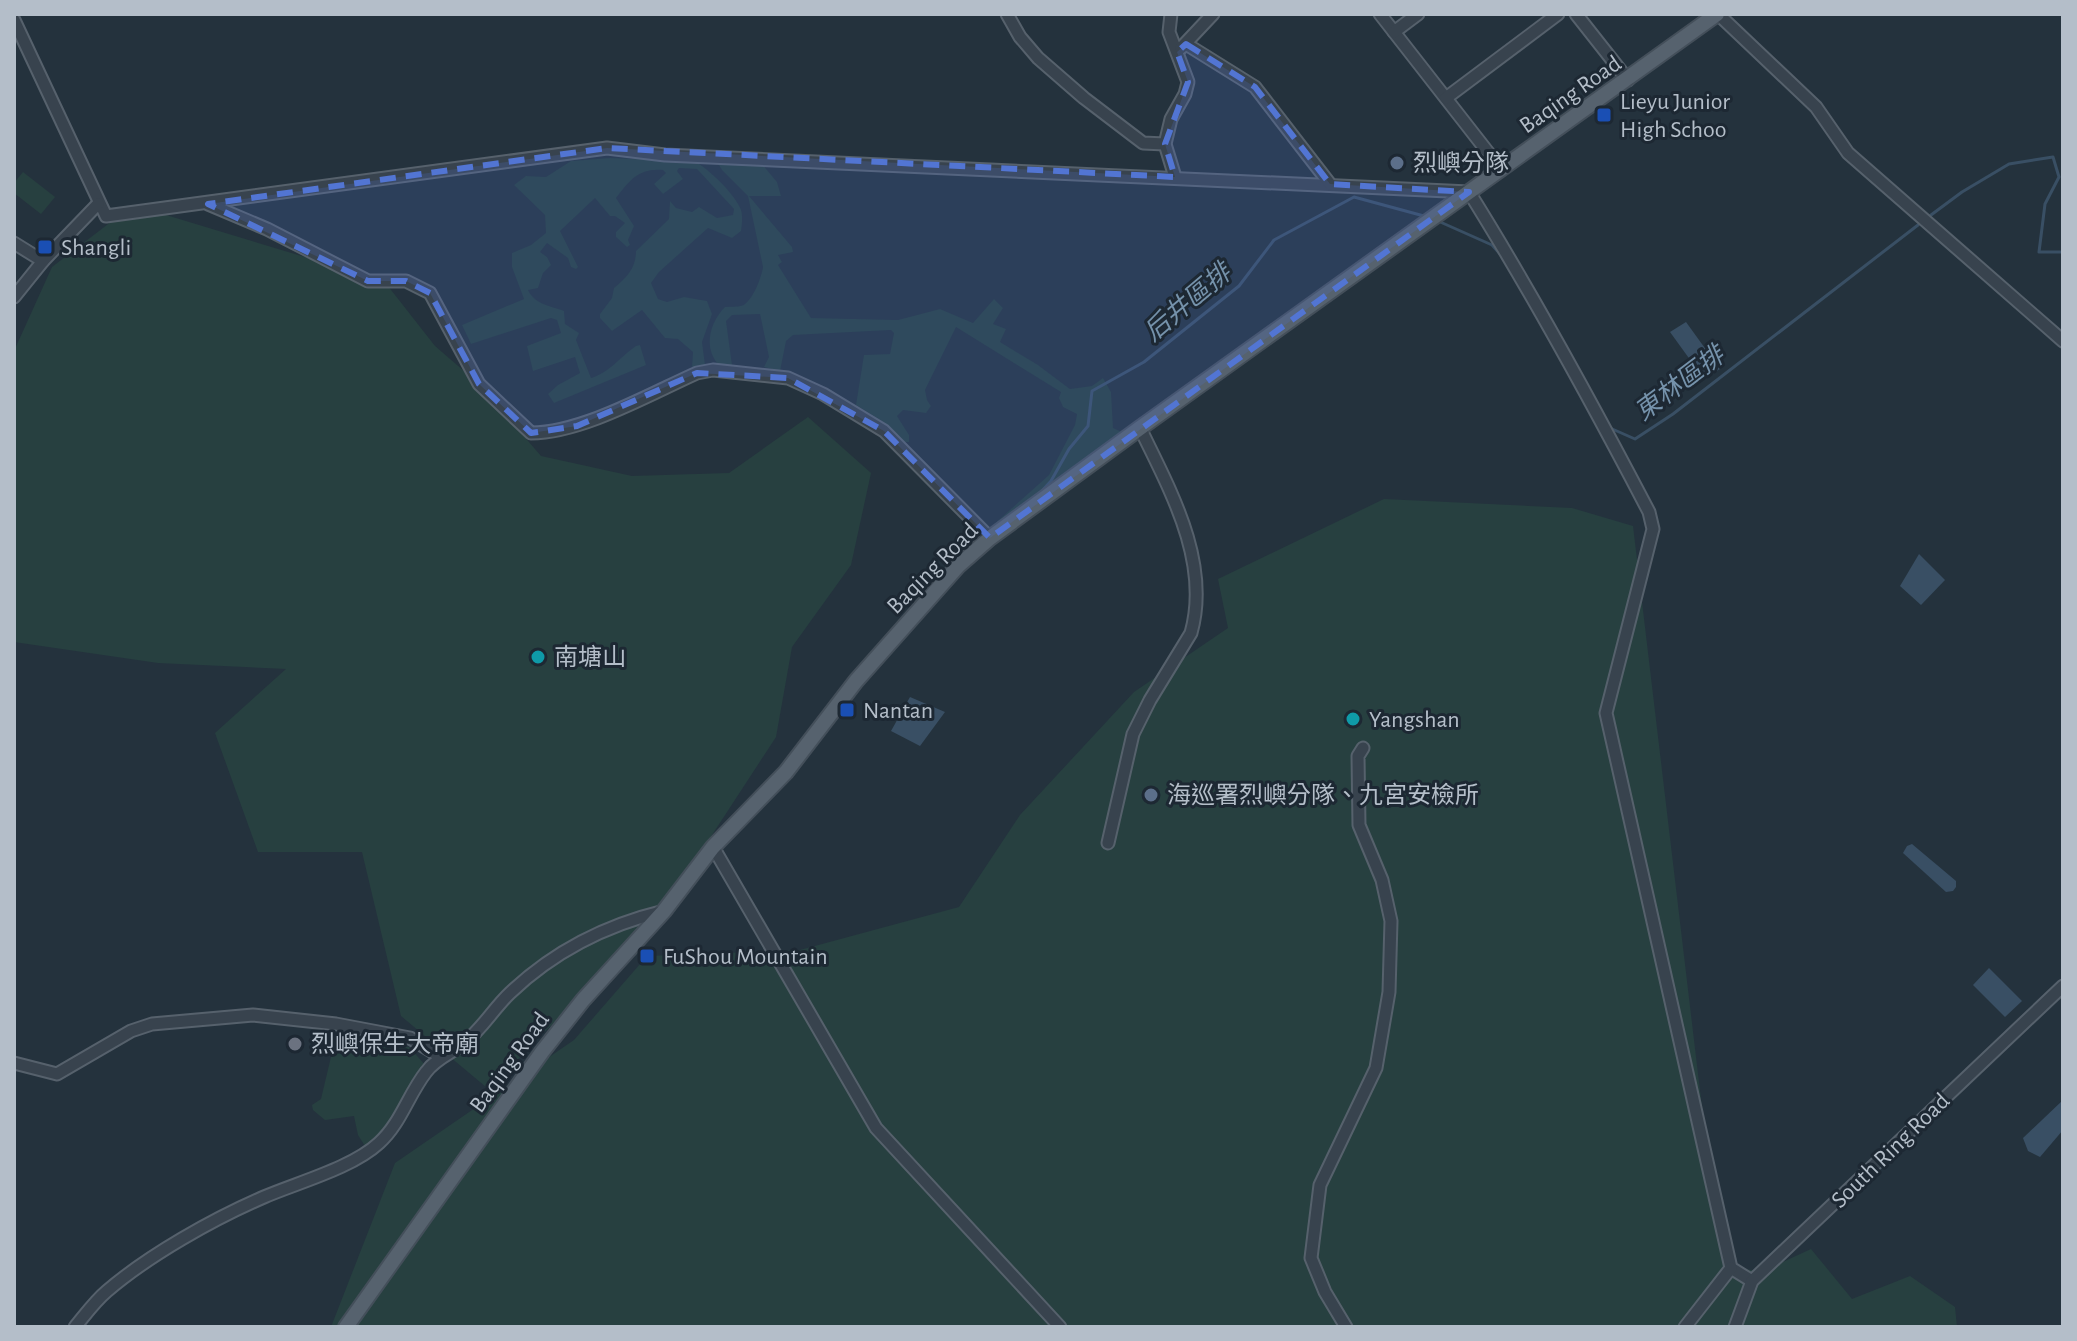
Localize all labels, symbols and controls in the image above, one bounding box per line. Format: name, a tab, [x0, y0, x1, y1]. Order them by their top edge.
street label: Baqing Road	[1515, 51, 1626, 138]
place label: Lieyu Junior High Schoo	[1620, 90, 1730, 142]
marker: Lieyu Junior High Schoo	[1595, 106, 1613, 124]
place label: 烈嶼分隊	[1413, 150, 1509, 176]
marker: 烈嶼分隊	[1388, 154, 1406, 172]
place label: Shangli	[61, 236, 131, 260]
marker: Shangli	[36, 238, 54, 256]
water label: 后井區排	[1139, 257, 1238, 346]
water label: 東林區排	[1630, 340, 1731, 425]
street label: Baqing Road	[883, 519, 983, 619]
place label: 南塘山	[554, 644, 626, 670]
marker: 南塘山	[529, 648, 547, 666]
place label: Nantan	[863, 699, 933, 723]
marker: Nantan	[838, 701, 856, 719]
place label: Yangshan	[1369, 708, 1460, 732]
marker: Yangshan	[1344, 710, 1362, 728]
place label: 海巡署烈嶼分隊、九宮安檢所	[1167, 782, 1479, 808]
marker: 海巡署烈嶼分隊、九宮安檢所	[1142, 786, 1160, 804]
place label: FuShou Mountain	[663, 945, 828, 969]
marker: FuShou Mountain	[638, 947, 656, 965]
street label: Baqing Road	[465, 1008, 554, 1117]
place label: 烈嶼保生大帝廟	[311, 1031, 479, 1057]
marker: 烈嶼保生大帝廟	[286, 1035, 304, 1053]
street label: South Ring Road	[1827, 1089, 1954, 1213]

